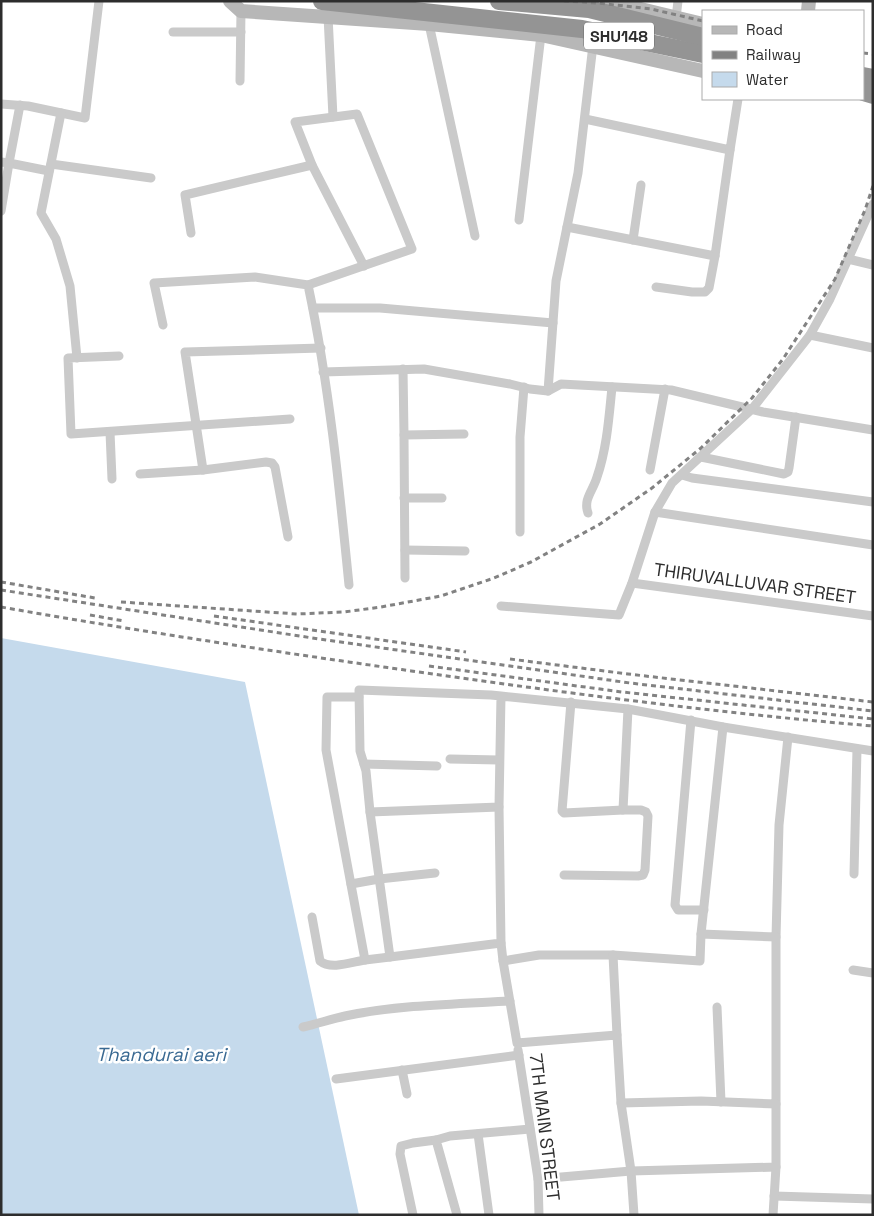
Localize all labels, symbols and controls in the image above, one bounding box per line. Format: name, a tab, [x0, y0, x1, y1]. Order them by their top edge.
legend	[702, 10, 864, 100]
text: Road	[746, 20, 783, 39]
road number: SHU148	[584, 22, 654, 50]
text: Railway	[746, 45, 801, 64]
text: Water	[746, 70, 789, 89]
street label: THIRUVALLUVAR STREET	[652, 557, 858, 609]
water label: Thandurai aeri	[96, 1042, 228, 1067]
street label: 7TH MAIN STREET	[525, 1052, 566, 1202]

